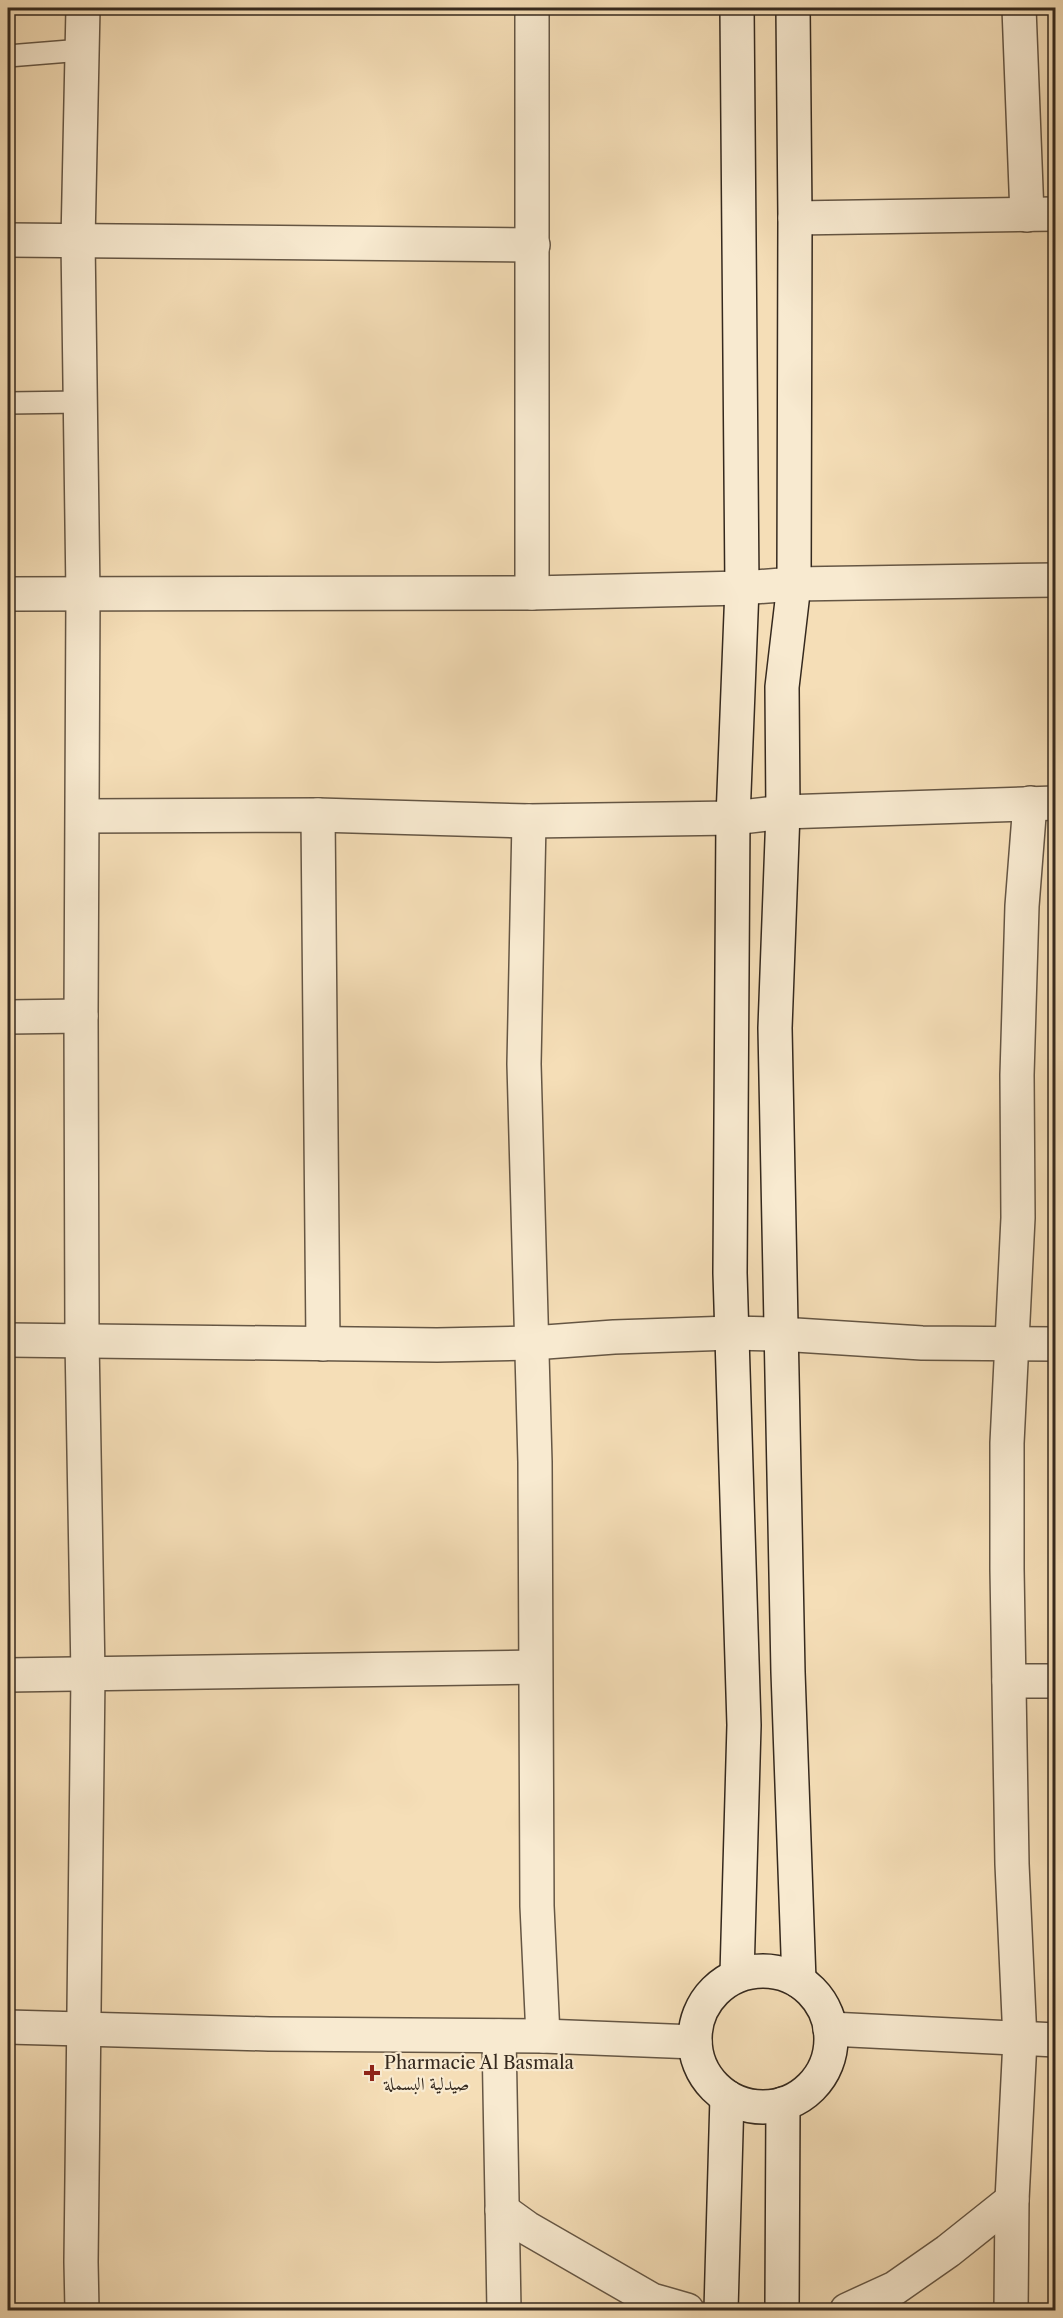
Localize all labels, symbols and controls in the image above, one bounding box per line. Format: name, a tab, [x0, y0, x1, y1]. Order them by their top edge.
place label: Pharmacie Al Basmala صيدلية البسملة	[383, 2052, 575, 2095]
marker: Pharmacie Al Basmala صيدلية البسملة	[365, 2066, 379, 2080]

